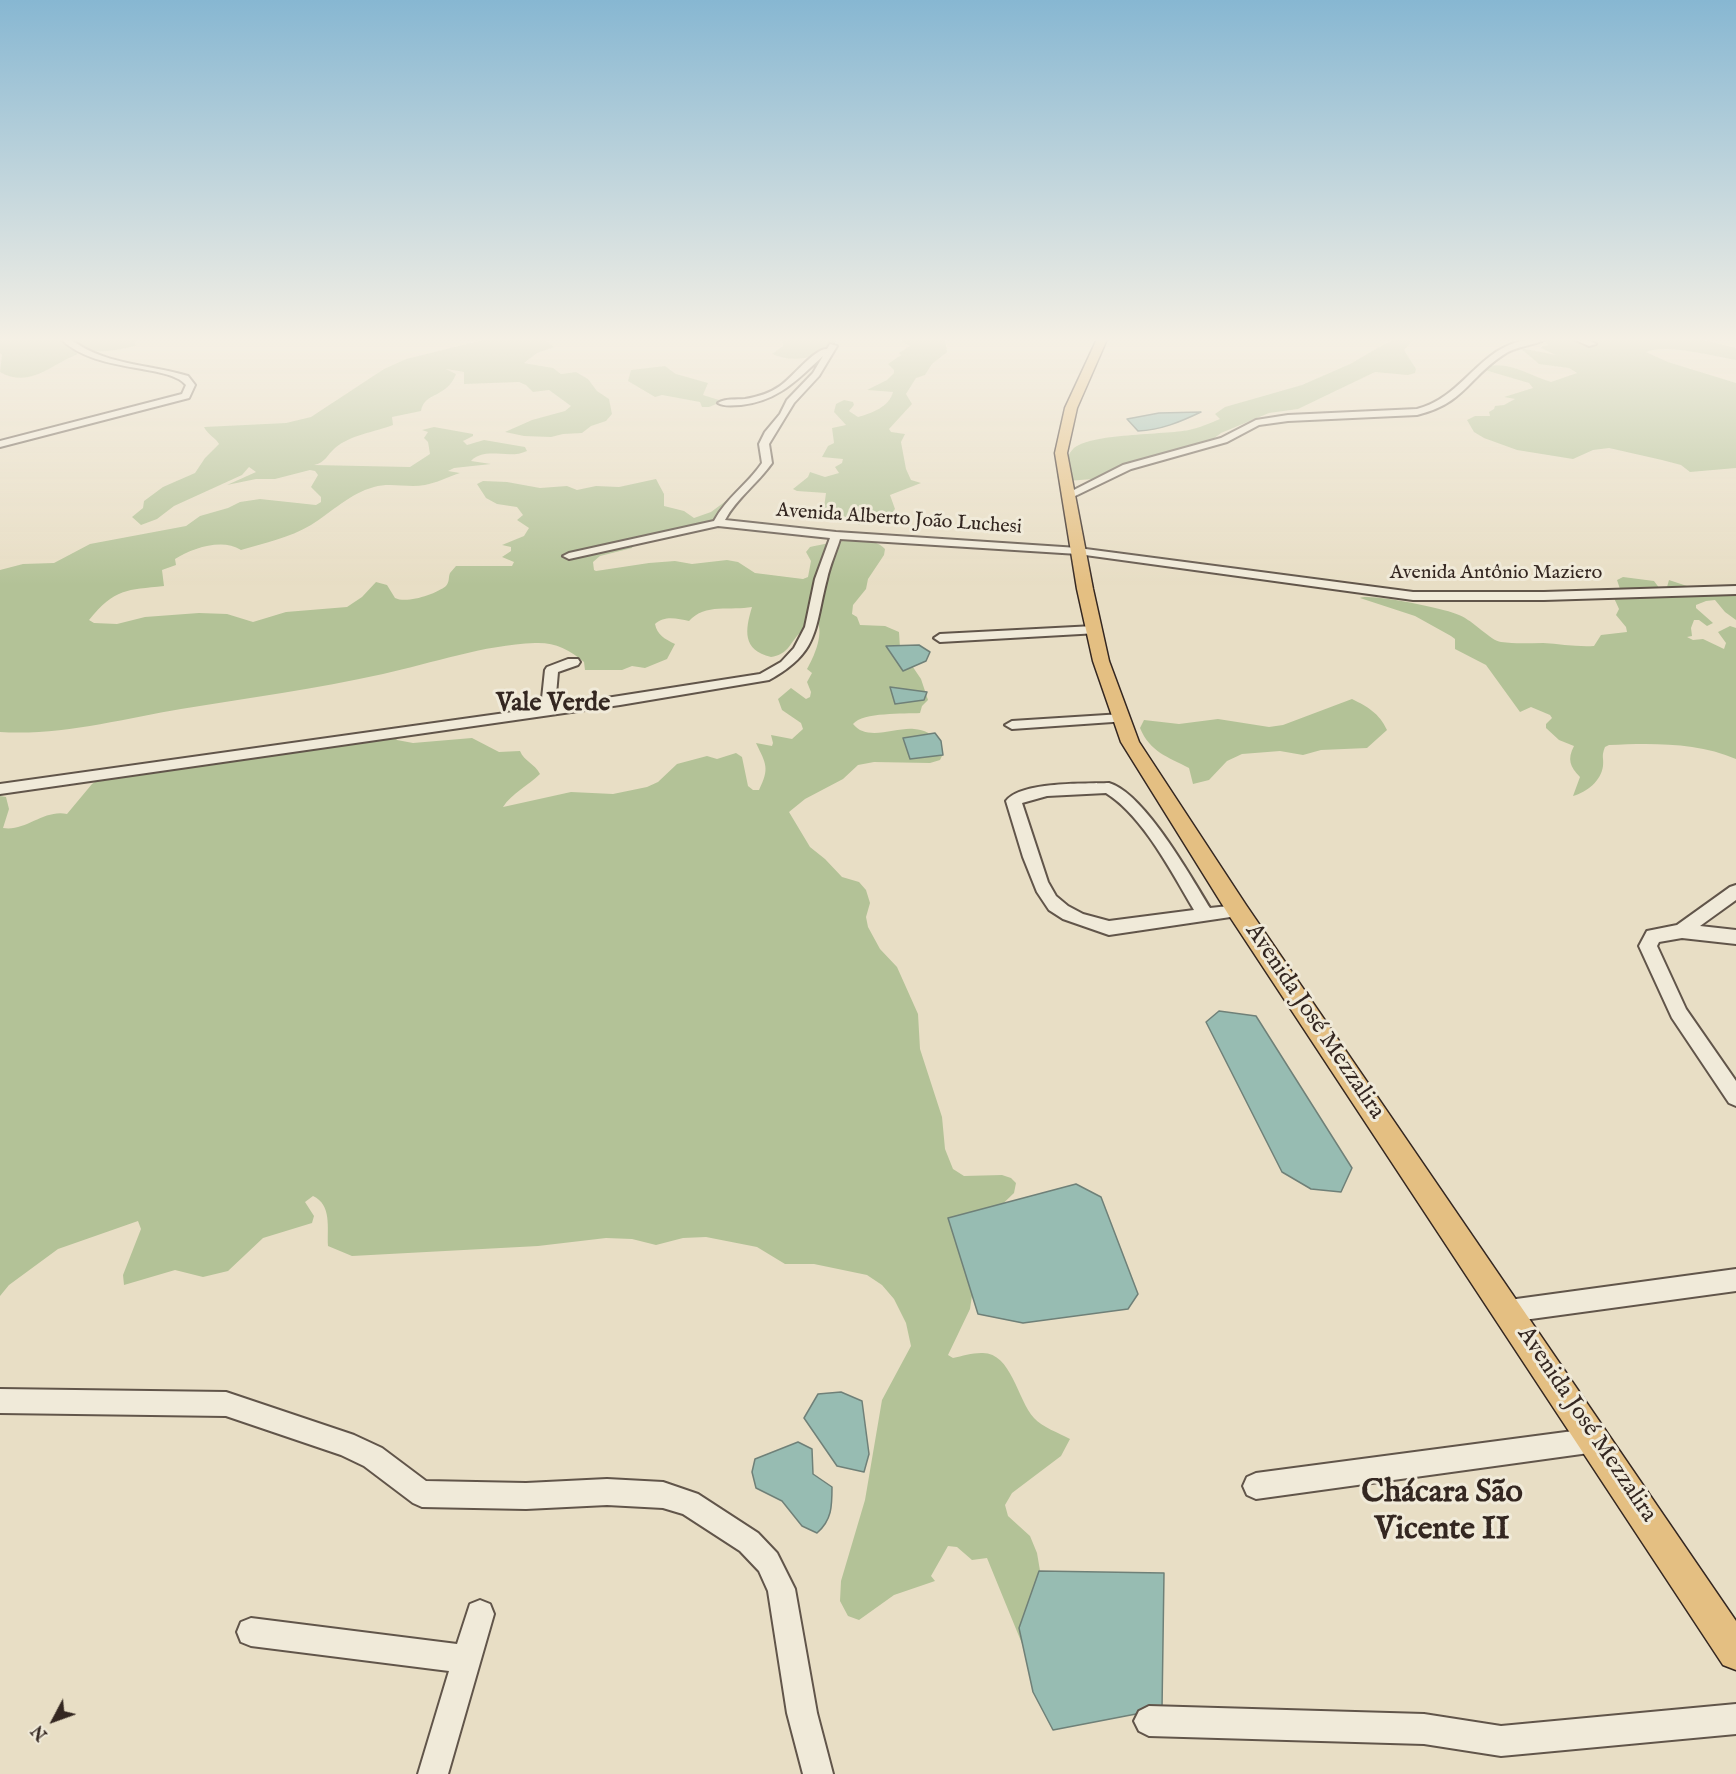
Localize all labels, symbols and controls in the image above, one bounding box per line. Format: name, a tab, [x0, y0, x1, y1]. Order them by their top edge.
street label: Avenida Alberto João Luchesi	[775, 499, 1023, 541]
street label: Avenida Antônio Maziero	[1390, 562, 1602, 586]
district label: Vale Verde	[496, 689, 610, 721]
street label: Avenida José Mezzalira	[1238, 919, 1390, 1125]
street label: Avenida José Mezzalira	[1510, 1322, 1662, 1528]
district label: Chácara São Vicente II	[1361, 1475, 1523, 1550]
north arrow	[24, 1690, 84, 1750]
text: N	[28, 1720, 53, 1744]

